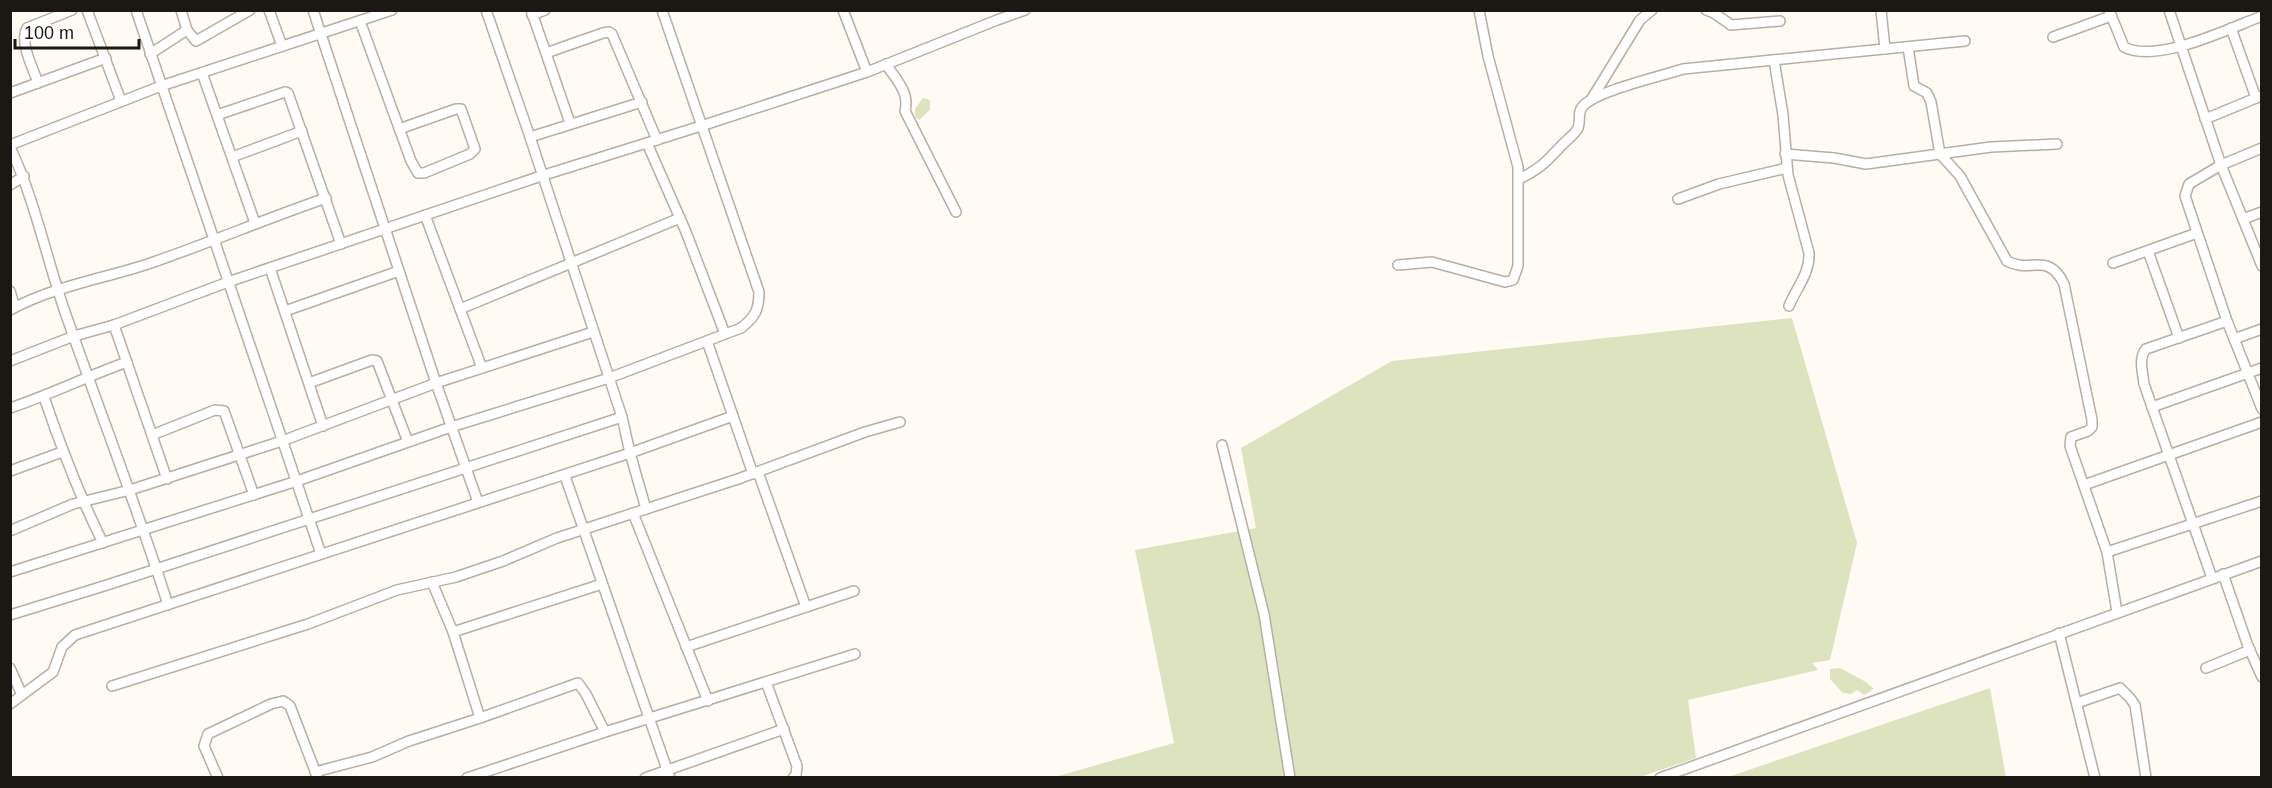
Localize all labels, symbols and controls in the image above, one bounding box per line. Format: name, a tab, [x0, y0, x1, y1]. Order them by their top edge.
scale bar	[15, 12, 140, 50]
text: 100 m	[24, 23, 74, 43]

